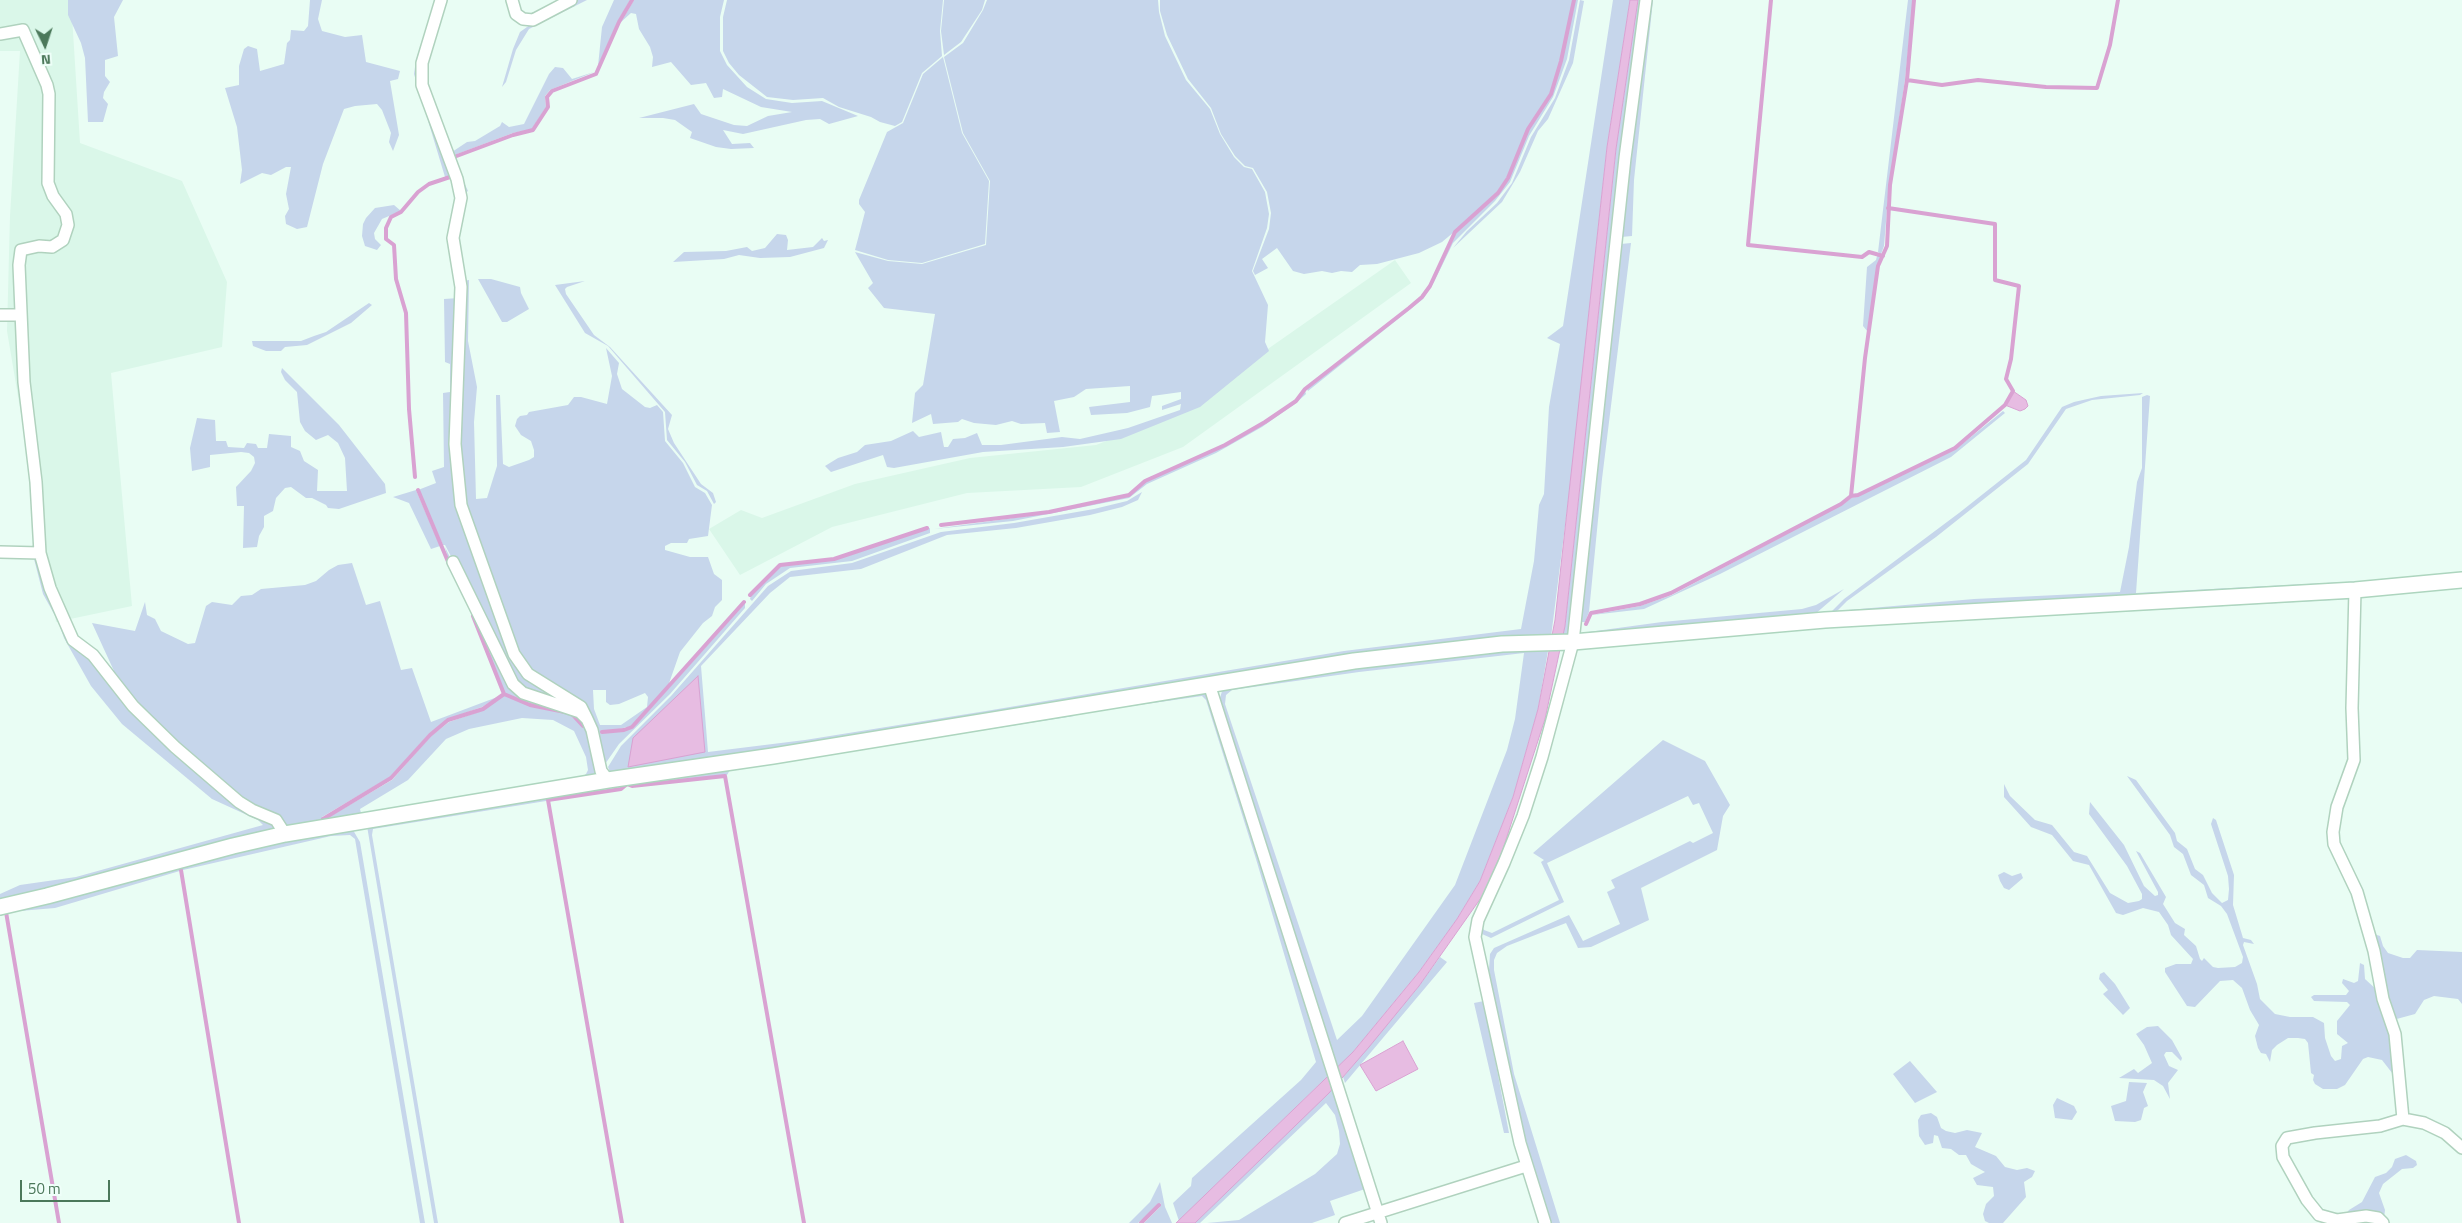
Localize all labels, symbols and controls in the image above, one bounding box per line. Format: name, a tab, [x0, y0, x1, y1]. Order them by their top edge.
north arrow	[20, 20, 70, 70]
text: N	[41, 50, 52, 71]
scale bar	[22, 1170, 112, 1202]
text: 50 m	[28, 1177, 61, 1200]

